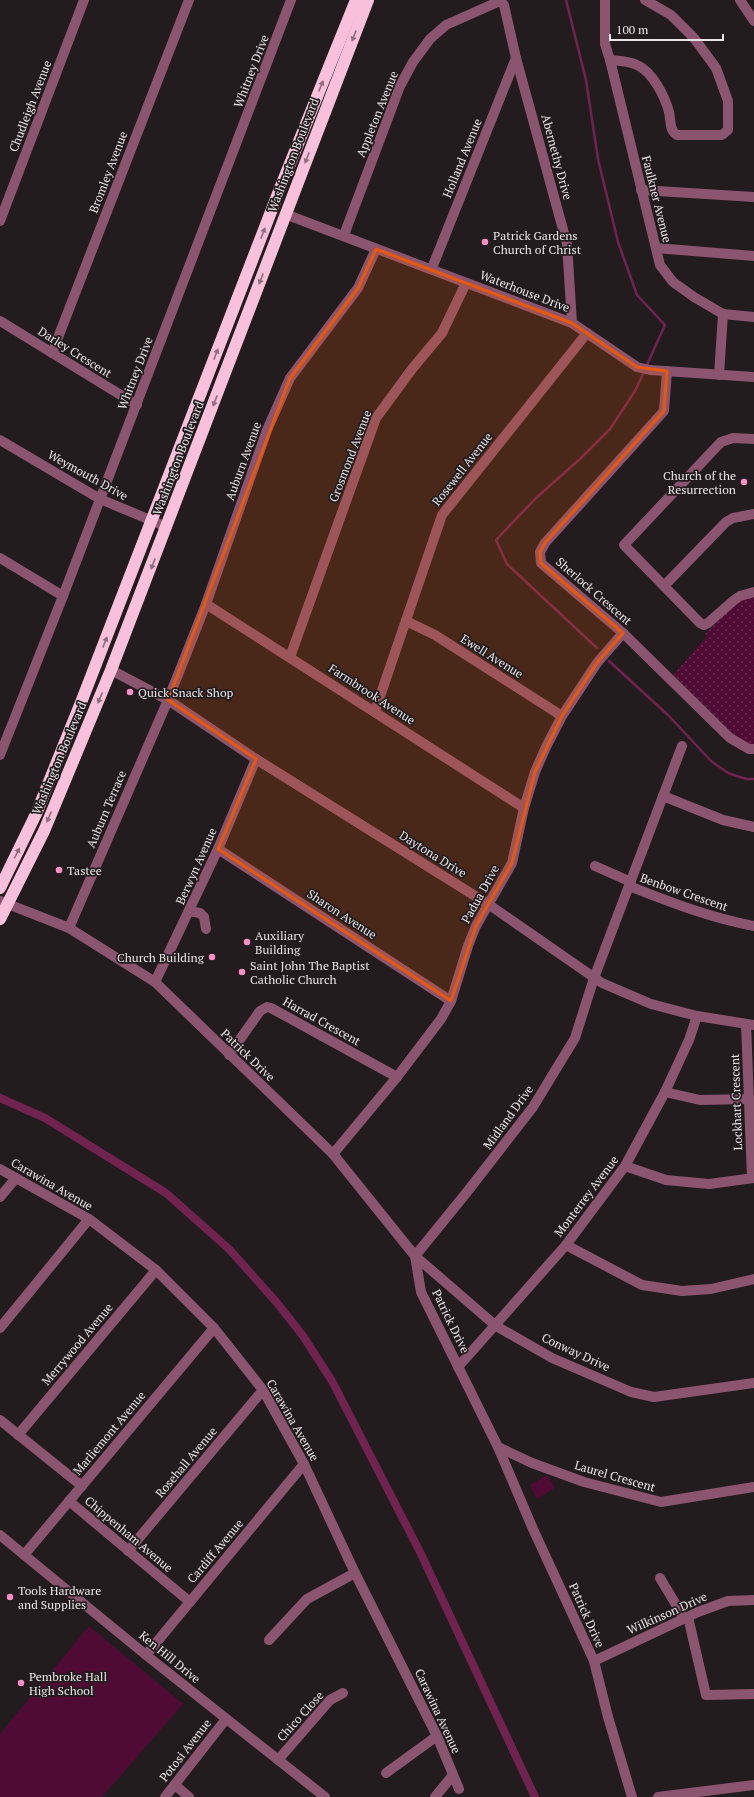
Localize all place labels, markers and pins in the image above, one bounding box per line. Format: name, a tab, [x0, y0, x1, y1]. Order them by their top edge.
place label: Patrick Gardens Church of Christ	[493, 228, 582, 257]
marker: Patrick Gardens Church of Christ	[480, 237, 490, 247]
place label: Church of the Resurrection	[663, 468, 736, 497]
marker: Church of the Resurrection	[739, 477, 749, 487]
place label: Quick Snack Shop	[138, 685, 234, 700]
marker: Quick Snack Shop	[125, 687, 135, 697]
place label: Tastee	[67, 863, 102, 878]
marker: Tastee	[54, 865, 64, 875]
place label: Auxiliary Building	[255, 928, 305, 957]
marker: Auxiliary Building	[242, 937, 252, 947]
place label: Church Building	[117, 950, 205, 965]
marker: Church Building	[207, 952, 217, 962]
place label: Saint John The Baptist Catholic Church	[250, 958, 370, 987]
marker: Saint John The Baptist Catholic Church	[237, 967, 247, 977]
place label: Tools Hardware and Supplies	[18, 1583, 101, 1612]
marker: Tools Hardware and Supplies	[5, 1592, 15, 1602]
place label: Pembroke Hall High School	[29, 1669, 107, 1698]
marker: Pembroke Hall High School	[16, 1678, 26, 1688]

